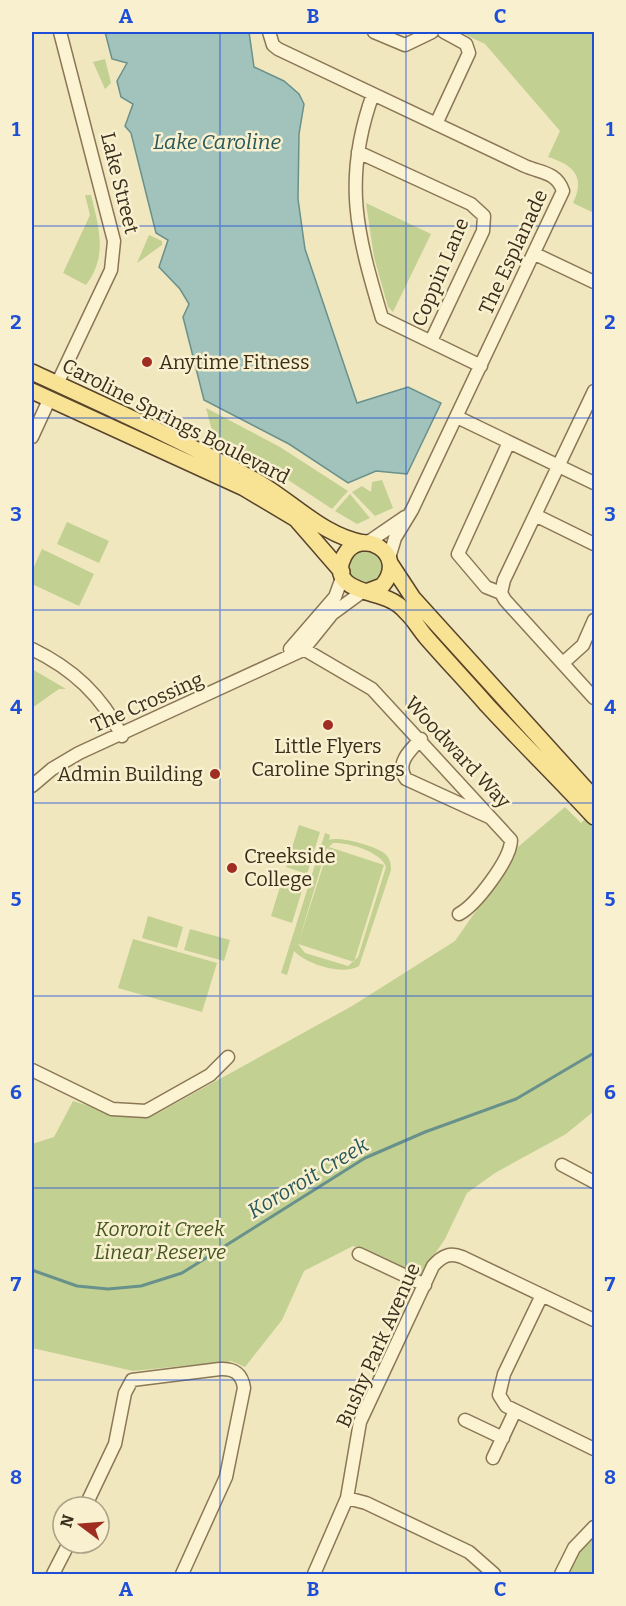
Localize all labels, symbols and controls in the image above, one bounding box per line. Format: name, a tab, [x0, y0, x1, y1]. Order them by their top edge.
text: A	[119, 4, 134, 28]
text: B	[307, 4, 320, 28]
text: C	[494, 4, 506, 28]
text: 1	[12, 117, 21, 141]
text: 1	[606, 117, 615, 141]
water label: Lake Caroline	[153, 129, 281, 155]
street label: Lake Street	[96, 130, 144, 236]
street label: The Esplanade	[474, 186, 552, 318]
street label: Coppin Lane	[406, 214, 474, 330]
text: 2	[10, 310, 22, 334]
text: 2	[604, 310, 616, 334]
place label: Anytime Fitness	[159, 350, 310, 374]
street label: Caroline Springs Boulevard	[58, 353, 294, 489]
marker: Anytime Fitness	[140, 355, 154, 369]
text: 3	[10, 502, 22, 526]
text: 3	[604, 502, 616, 526]
street label: The Crossing	[87, 667, 207, 737]
street label: Woodward Way	[400, 691, 516, 813]
text: 4	[10, 695, 22, 719]
text: 4	[604, 695, 616, 719]
marker: Little Flyers Caroline Springs	[321, 718, 335, 732]
place label: Little Flyers Caroline Springs	[251, 734, 405, 781]
place label: Admin Building	[57, 762, 203, 786]
marker: Admin Building	[208, 767, 222, 781]
place label: Creekside College	[244, 844, 336, 891]
marker: Creekside College	[225, 861, 239, 875]
text: 5	[11, 887, 22, 911]
text: 5	[605, 887, 616, 911]
text: 6	[10, 1080, 22, 1104]
text: 6	[604, 1080, 616, 1104]
water label: Kororoit Creek	[243, 1132, 373, 1224]
park label: Kororoit Creek Linear Reserve	[94, 1217, 226, 1264]
street label: Bushy Park Avenue	[331, 1259, 425, 1431]
text: 7	[11, 1272, 22, 1296]
text: 7	[605, 1272, 616, 1296]
text: 8	[10, 1465, 22, 1489]
text: 8	[604, 1465, 616, 1489]
north arrow	[51, 1495, 111, 1555]
text: N	[56, 1512, 78, 1530]
text: A	[119, 1577, 134, 1601]
text: B	[307, 1577, 320, 1601]
text: C	[494, 1577, 506, 1601]

